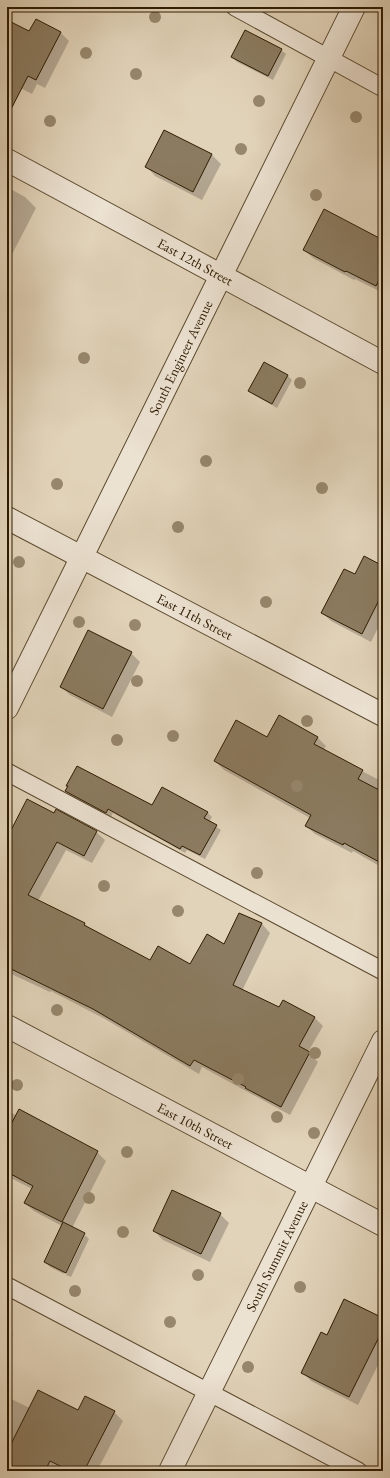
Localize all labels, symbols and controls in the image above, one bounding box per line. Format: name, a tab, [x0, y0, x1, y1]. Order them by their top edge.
street label: East 12th Street	[154, 234, 237, 290]
street label: South Engineer Avenue	[144, 297, 217, 418]
street label: East 11th Street	[154, 589, 237, 644]
street label: East 10th Street	[154, 1098, 237, 1153]
street label: South Summit Avenue	[241, 1197, 312, 1315]

